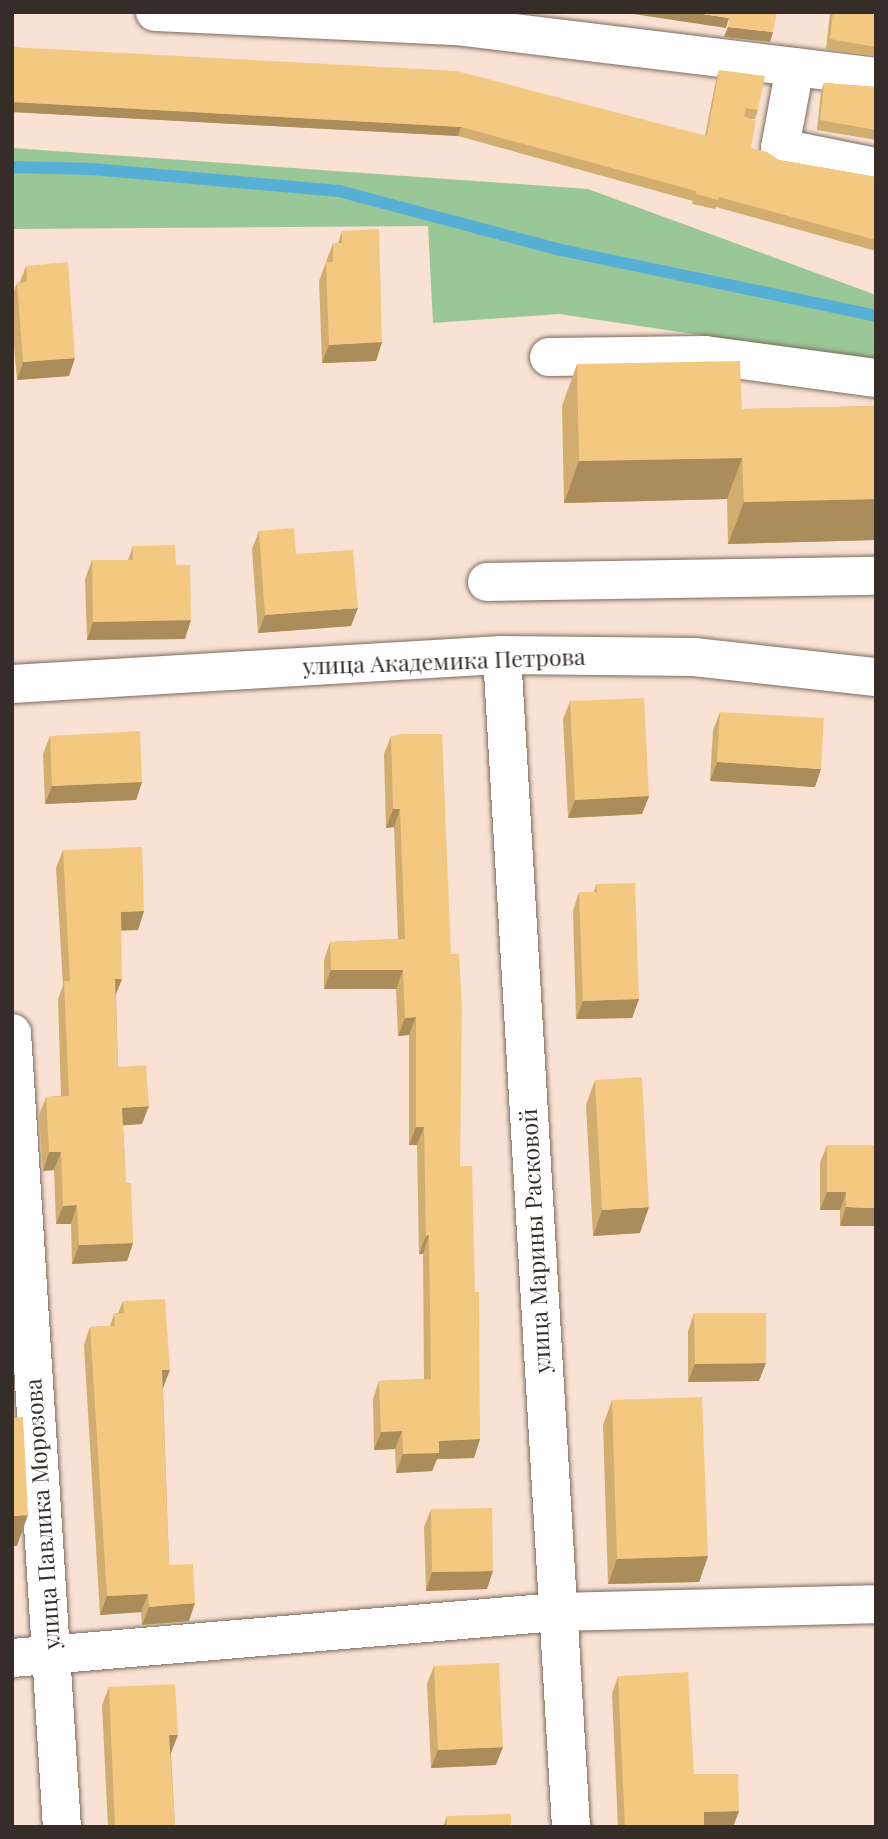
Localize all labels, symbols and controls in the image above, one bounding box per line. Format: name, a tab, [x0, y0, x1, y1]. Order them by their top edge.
street label: улица Академика Петрова	[302, 642, 586, 680]
street label: улица Марины Расковой	[514, 1108, 556, 1374]
street label: улица Павлика Морозова	[19, 1378, 65, 1650]

